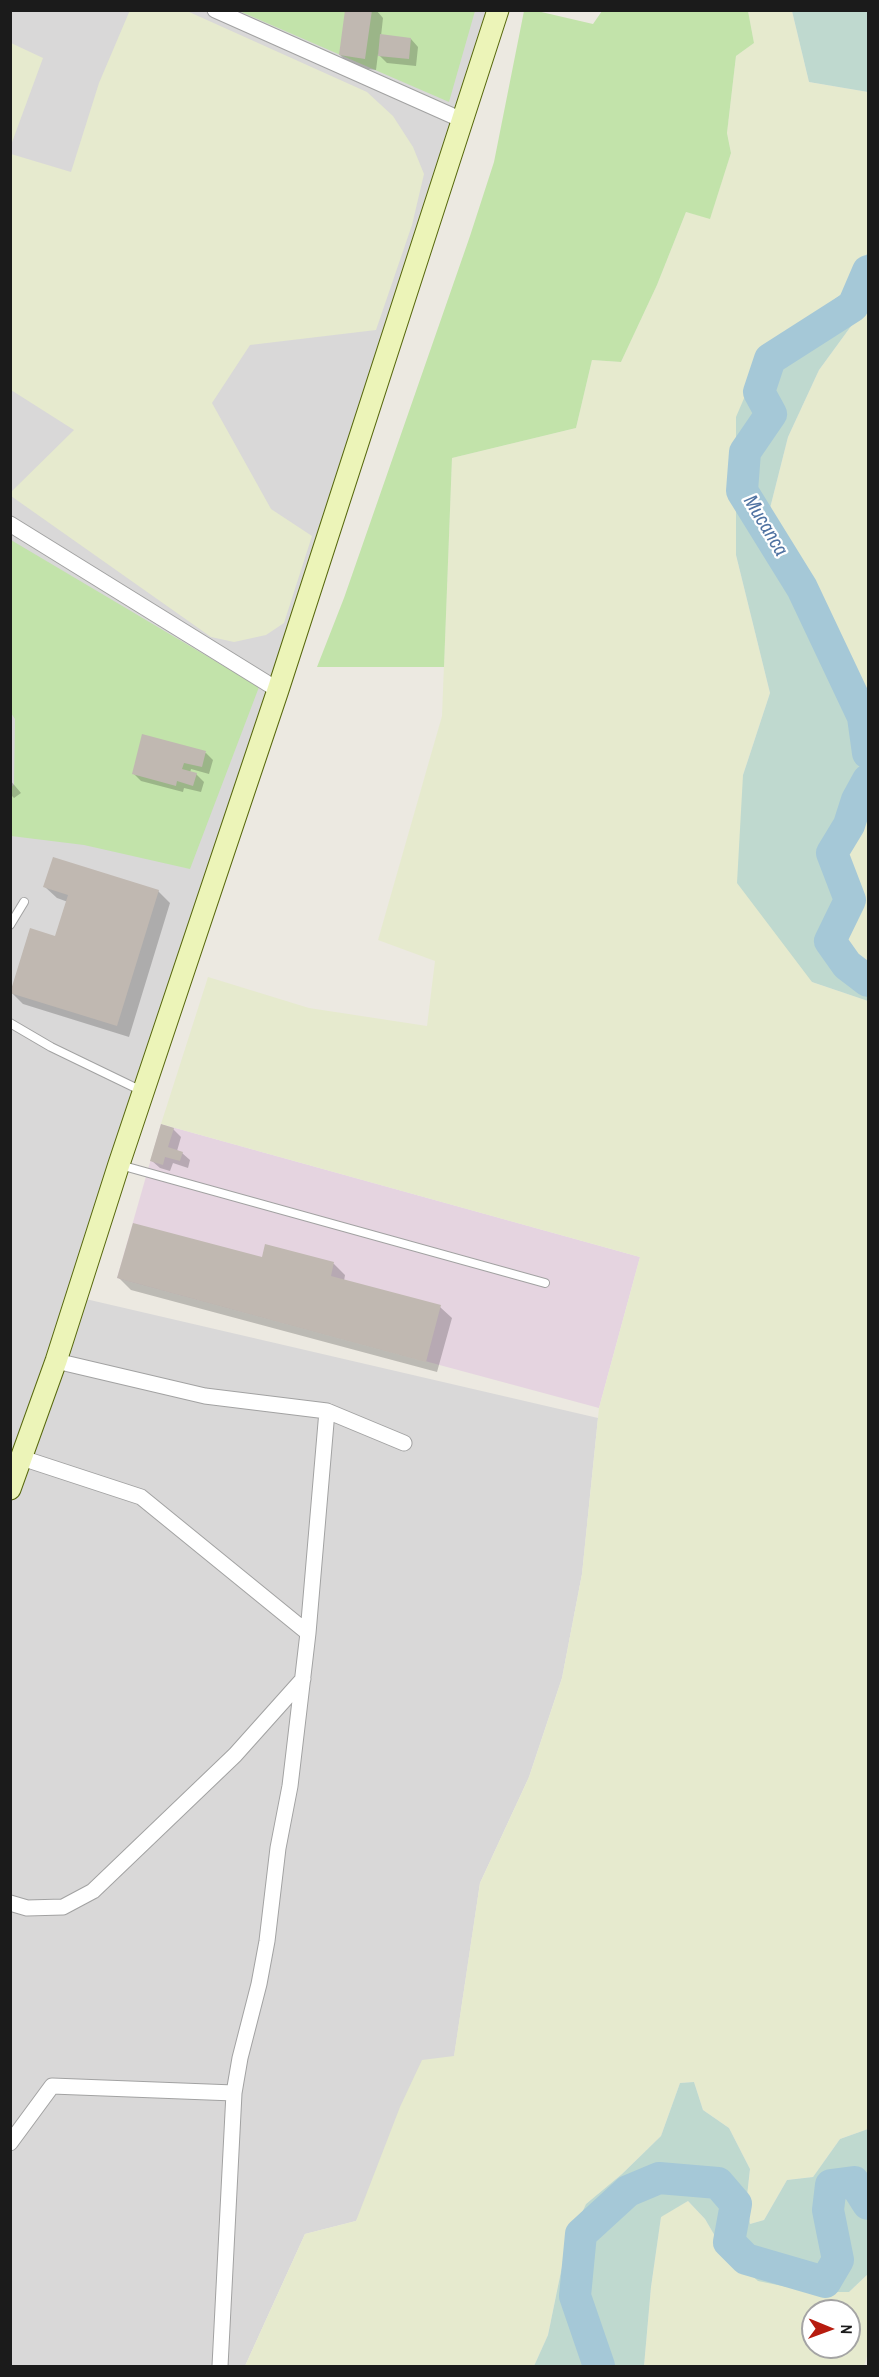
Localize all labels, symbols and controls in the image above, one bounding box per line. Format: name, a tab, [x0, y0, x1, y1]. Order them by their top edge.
water label: Mucanca	[738, 491, 792, 561]
north arrow	[801, 2299, 861, 2359]
text: N	[836, 2324, 858, 2334]

